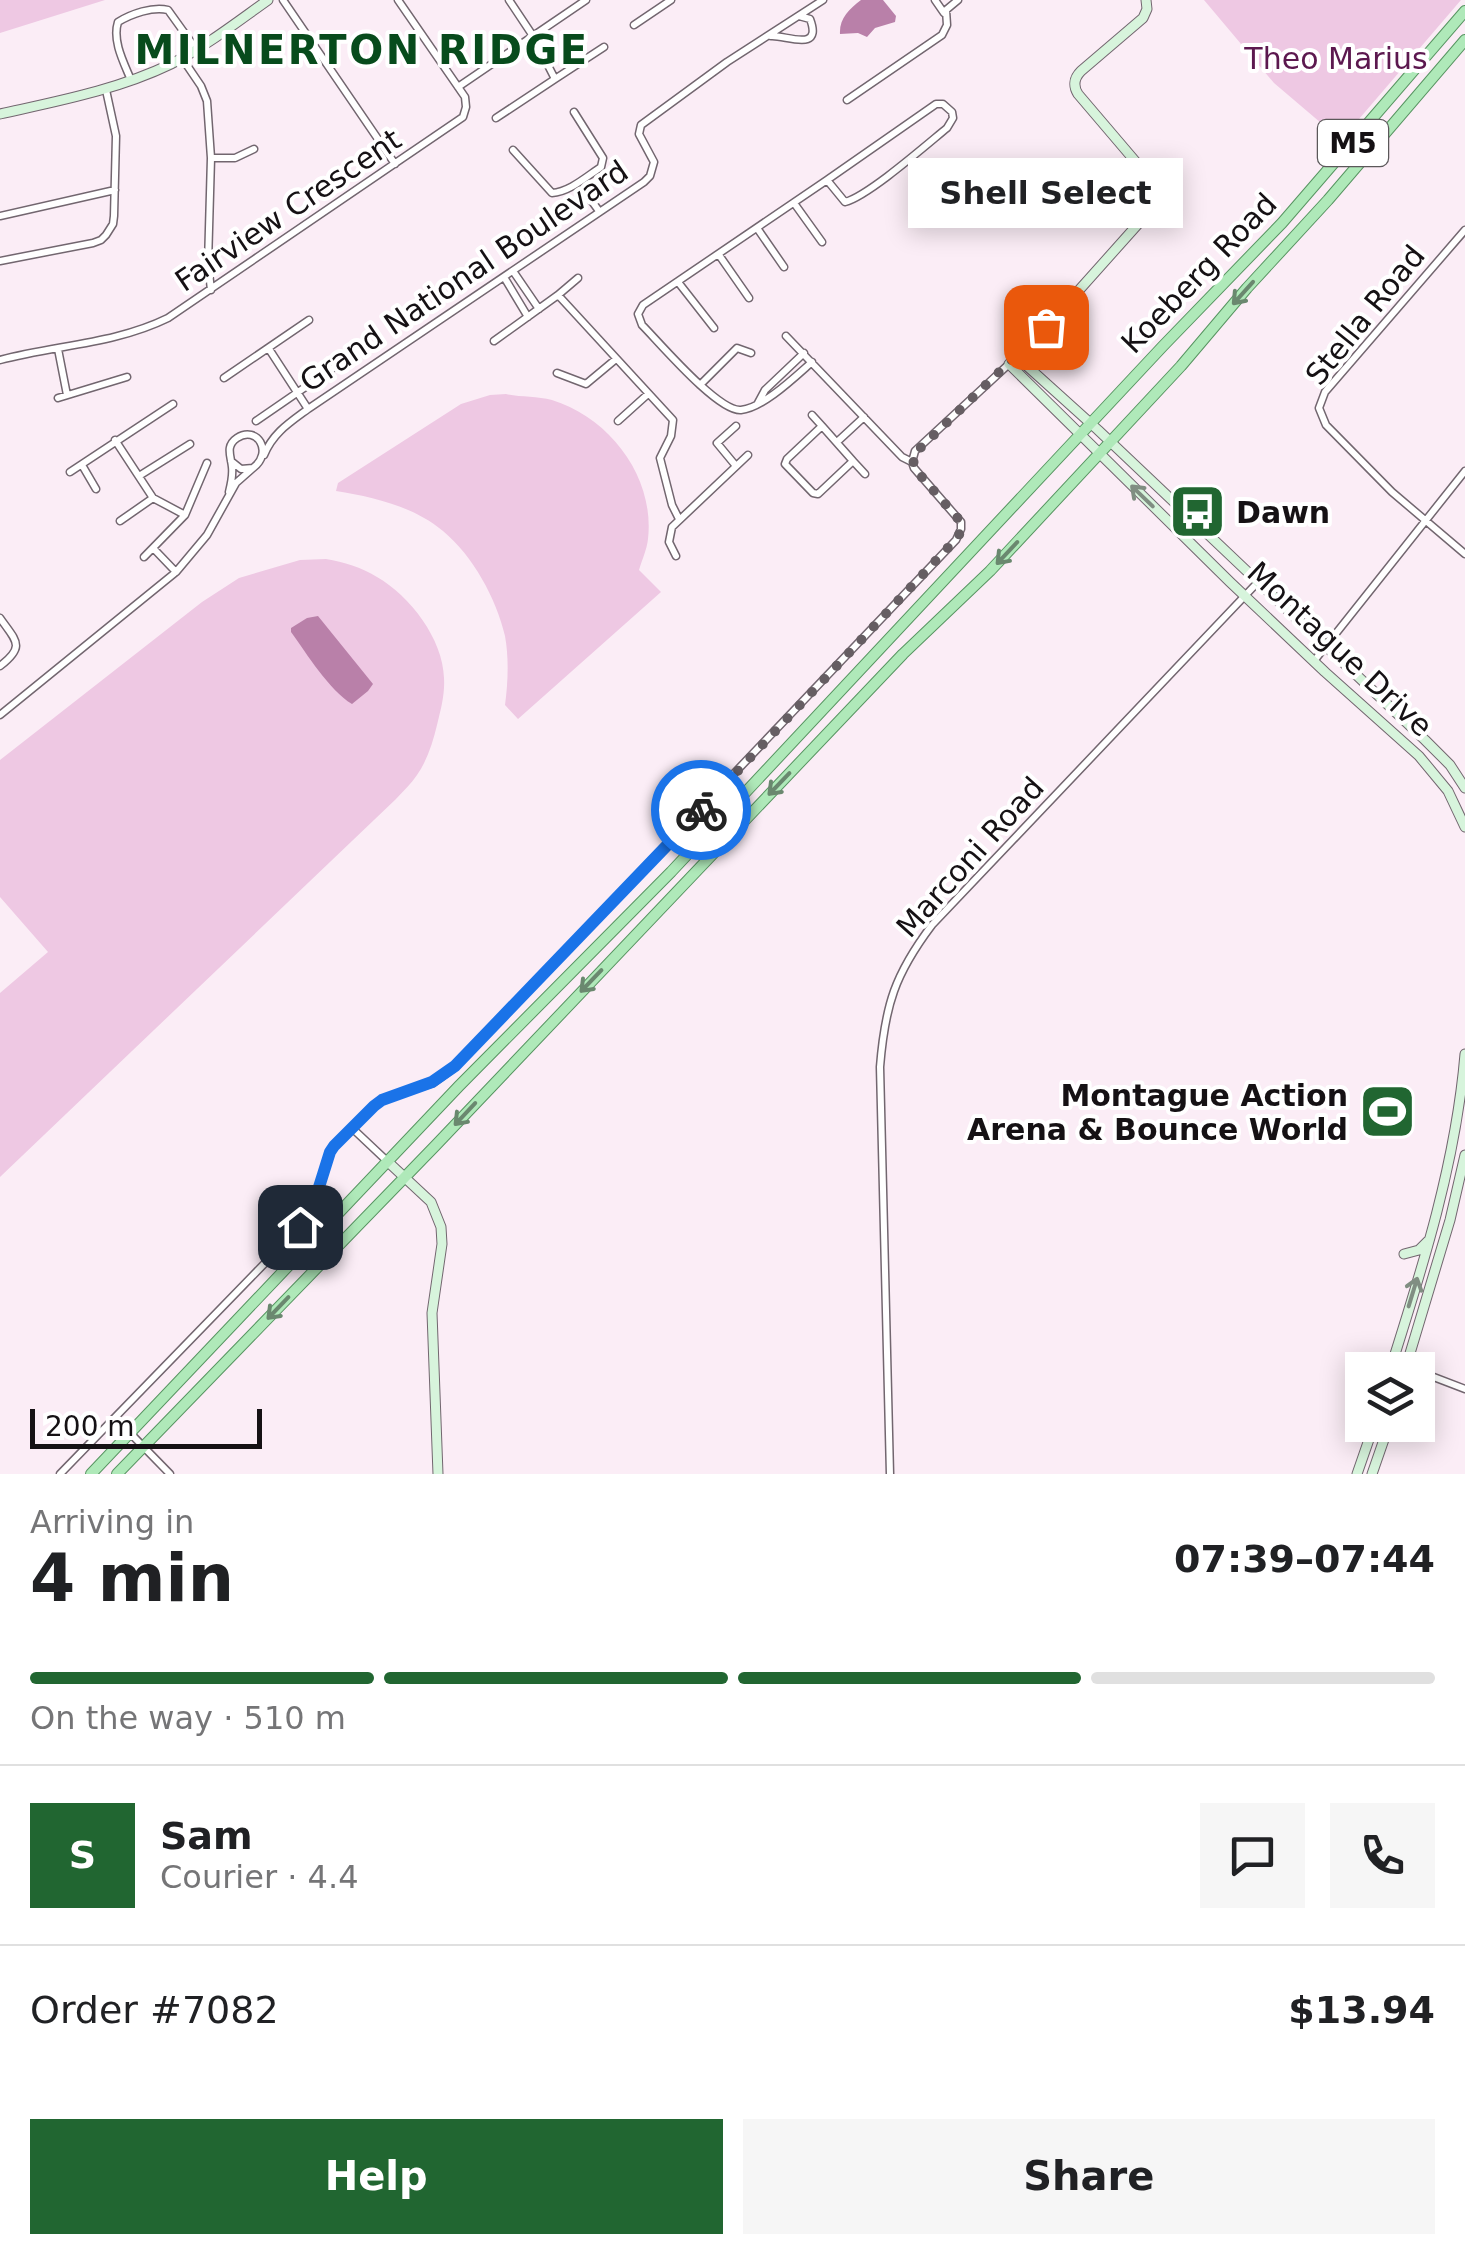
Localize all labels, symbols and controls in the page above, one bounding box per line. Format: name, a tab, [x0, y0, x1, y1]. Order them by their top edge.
district label: MILNERTON RIDGE	[134, 27, 590, 73]
park label: Theo Marius	[1243, 41, 1428, 76]
road number: M5	[1318, 120, 1388, 166]
street label: Fairview Crescent	[169, 121, 408, 298]
street label: Grand National Boulevard	[293, 153, 635, 399]
callout: Shell Select	[908, 157, 1184, 227]
text: Shell Select	[939, 174, 1152, 212]
street label: Koeberg Road	[1114, 186, 1284, 360]
street label: Stella Road	[1298, 238, 1432, 392]
one-way arrow	[1231, 280, 1254, 305]
pin	[1004, 285, 1089, 370]
icon: bag	[1019, 300, 1074, 355]
bus stop icon: Dawn	[1167, 482, 1227, 542]
one-way arrow	[1130, 485, 1154, 509]
place label: Dawn	[1236, 495, 1330, 530]
one-way arrow	[995, 540, 1019, 564]
street label: Montague Drive	[1241, 555, 1439, 743]
courier	[651, 760, 751, 860]
street label: Marconi Road	[889, 770, 1051, 944]
one-way arrow	[768, 771, 791, 796]
icon: bike	[674, 783, 729, 838]
one-way arrow	[579, 969, 603, 993]
place label: Montague Action Arena & Bounce World	[967, 1078, 1348, 1147]
sports icon: Montague Action Arena & Bounce World	[1357, 1082, 1417, 1142]
one-way arrow	[454, 1101, 477, 1126]
pin	[258, 1185, 343, 1270]
icon: home	[273, 1200, 328, 1255]
one-way arrow	[1405, 1277, 1423, 1309]
one-way arrow	[266, 1295, 290, 1319]
map controls	[1345, 1352, 1435, 1442]
button: layers	[1345, 1352, 1435, 1442]
scale bar	[30, 1404, 262, 1448]
text: 200 m	[45, 1410, 135, 1443]
text: Arriving in	[30, 1503, 194, 1541]
text: 07:39–07:44	[1174, 1537, 1435, 1581]
text: 4 min	[30, 1541, 234, 1616]
text: On the way · 510 m	[30, 1699, 346, 1737]
button: chat	[1200, 1803, 1305, 1908]
button: phone	[1330, 1803, 1435, 1908]
text: Sam	[160, 1814, 253, 1858]
text: S	[69, 1833, 96, 1877]
text: Courier · 4.4	[160, 1858, 359, 1896]
text: Order #7082	[30, 1988, 279, 2032]
text: $13.94	[1288, 1988, 1435, 2032]
button: Help	[30, 2119, 723, 2234]
button: Share	[743, 2119, 1435, 2234]

